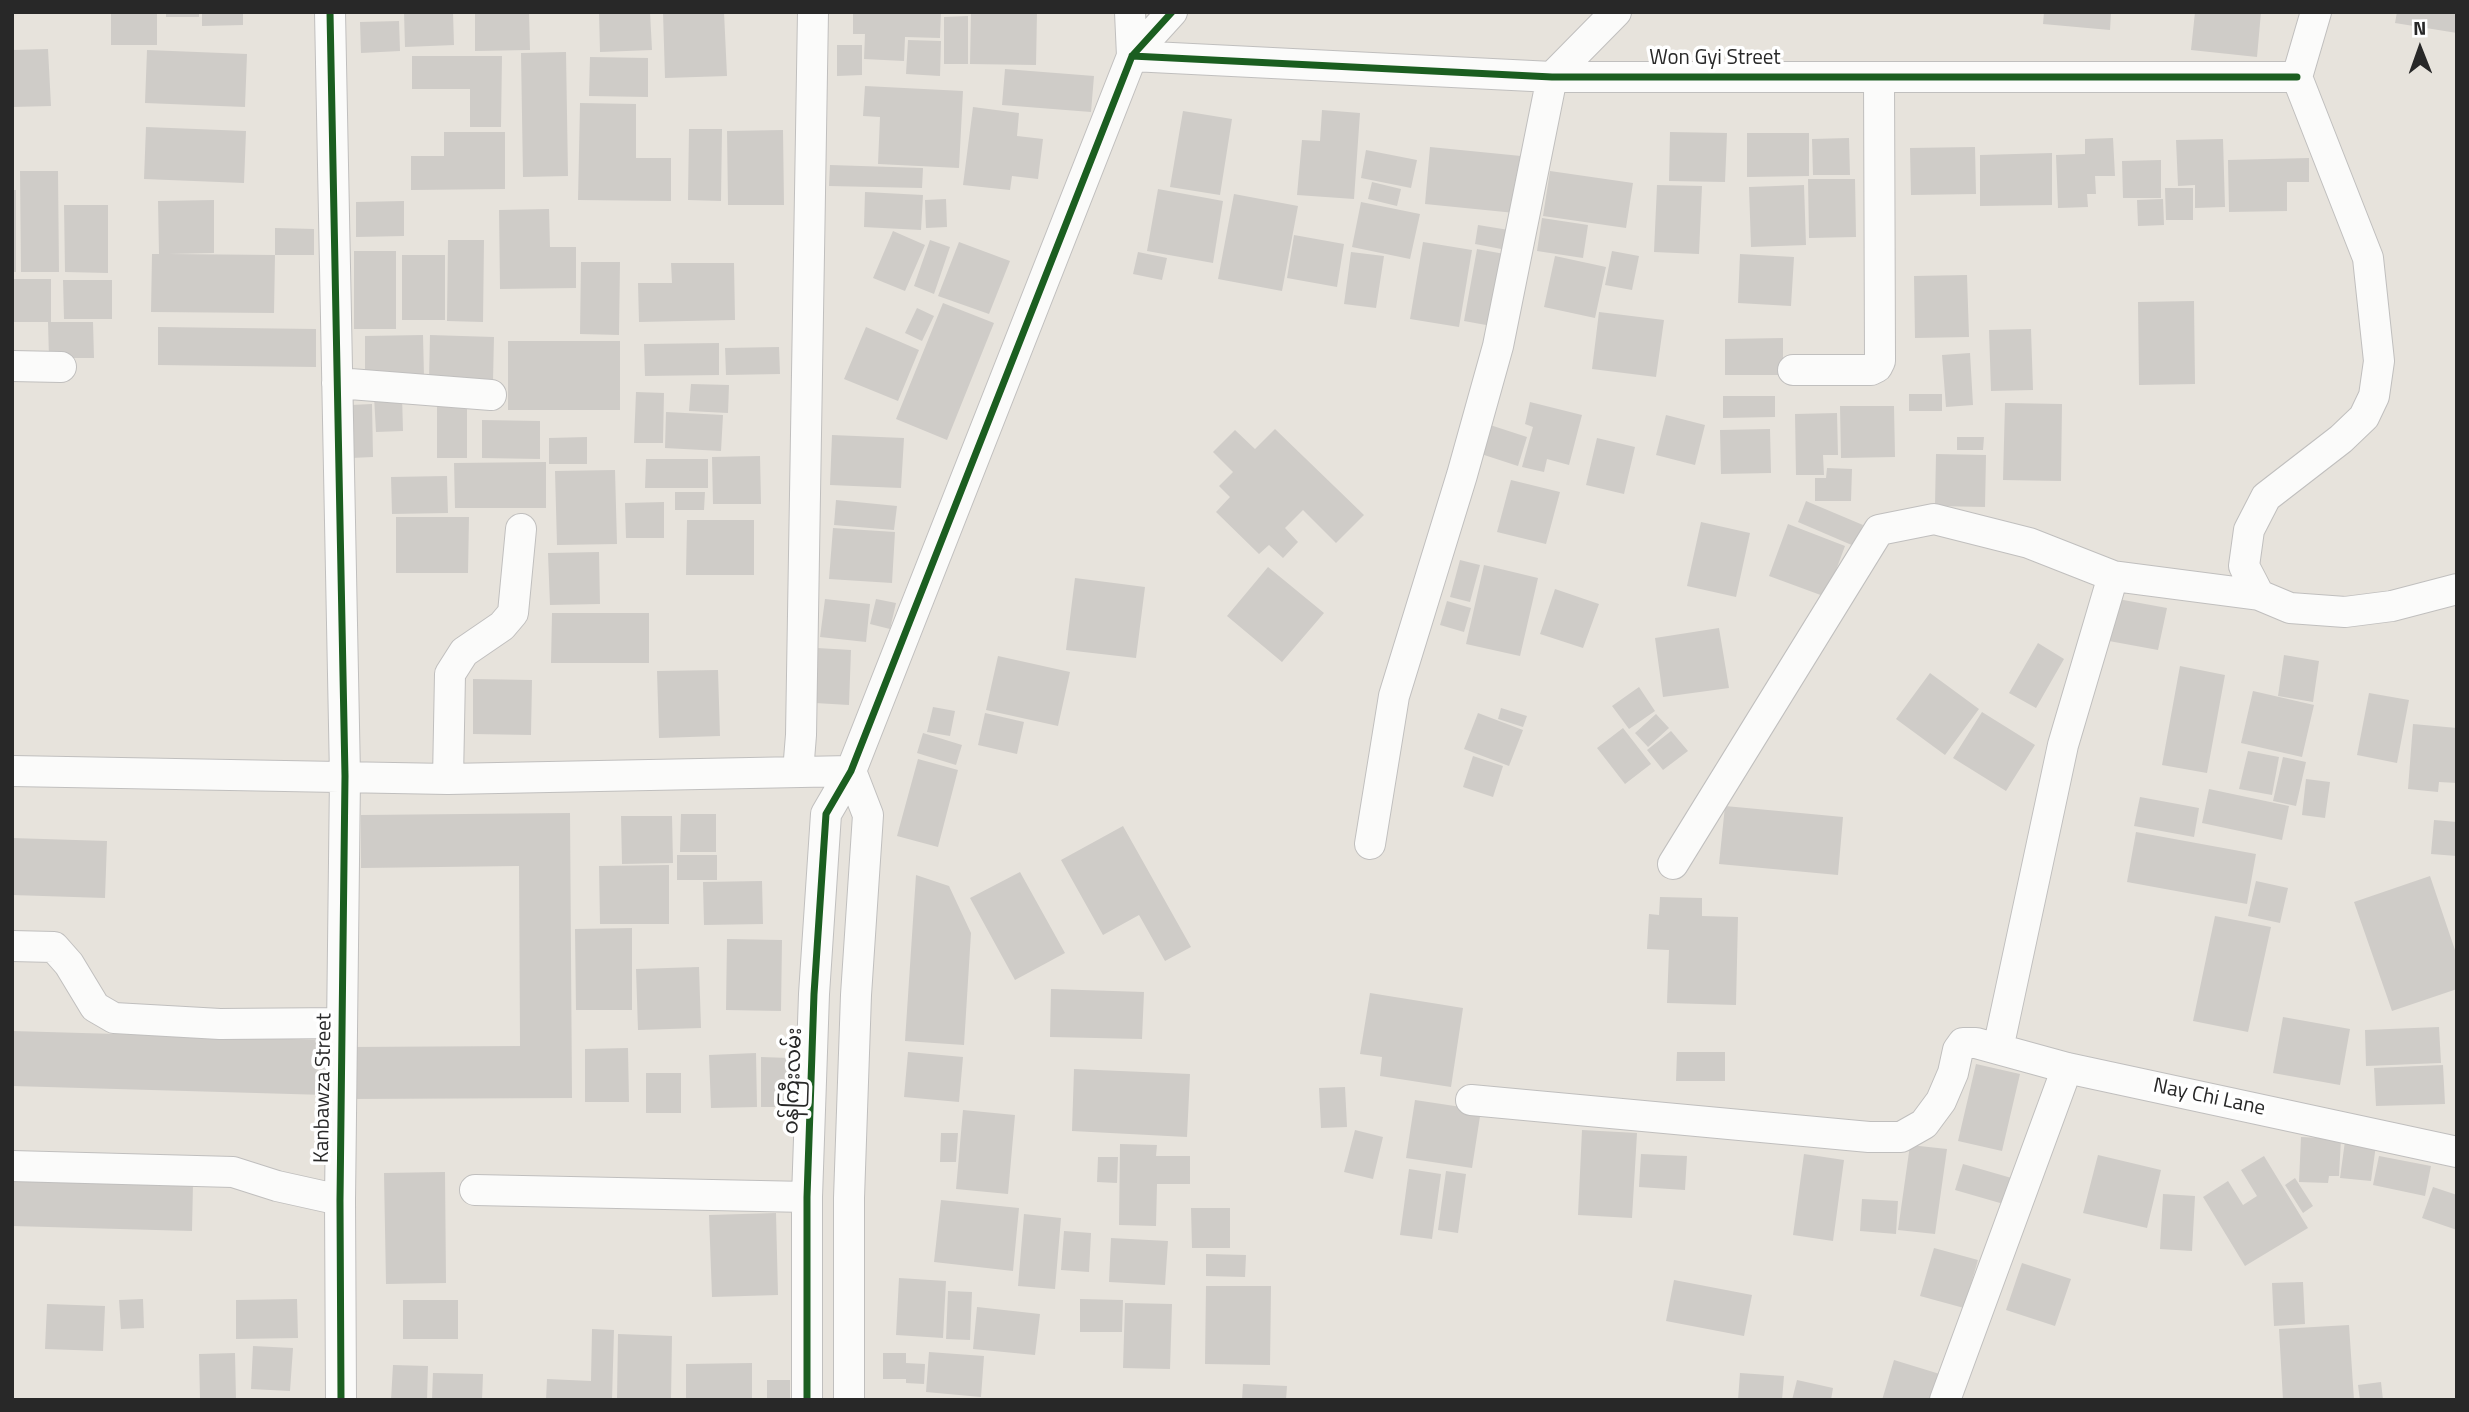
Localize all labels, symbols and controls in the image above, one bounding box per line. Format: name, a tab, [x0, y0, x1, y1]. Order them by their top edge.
text: N	[2413, 13, 2426, 42]
north arrow	[2385, 14, 2455, 84]
street label: Won Gyi Street	[1649, 46, 1781, 72]
street label: Kanbawza Street	[310, 1013, 338, 1163]
street label: ဝန်ကြီးလမ်း	[780, 1027, 808, 1135]
street label: Nay Chi Lane	[2151, 1074, 2267, 1122]

